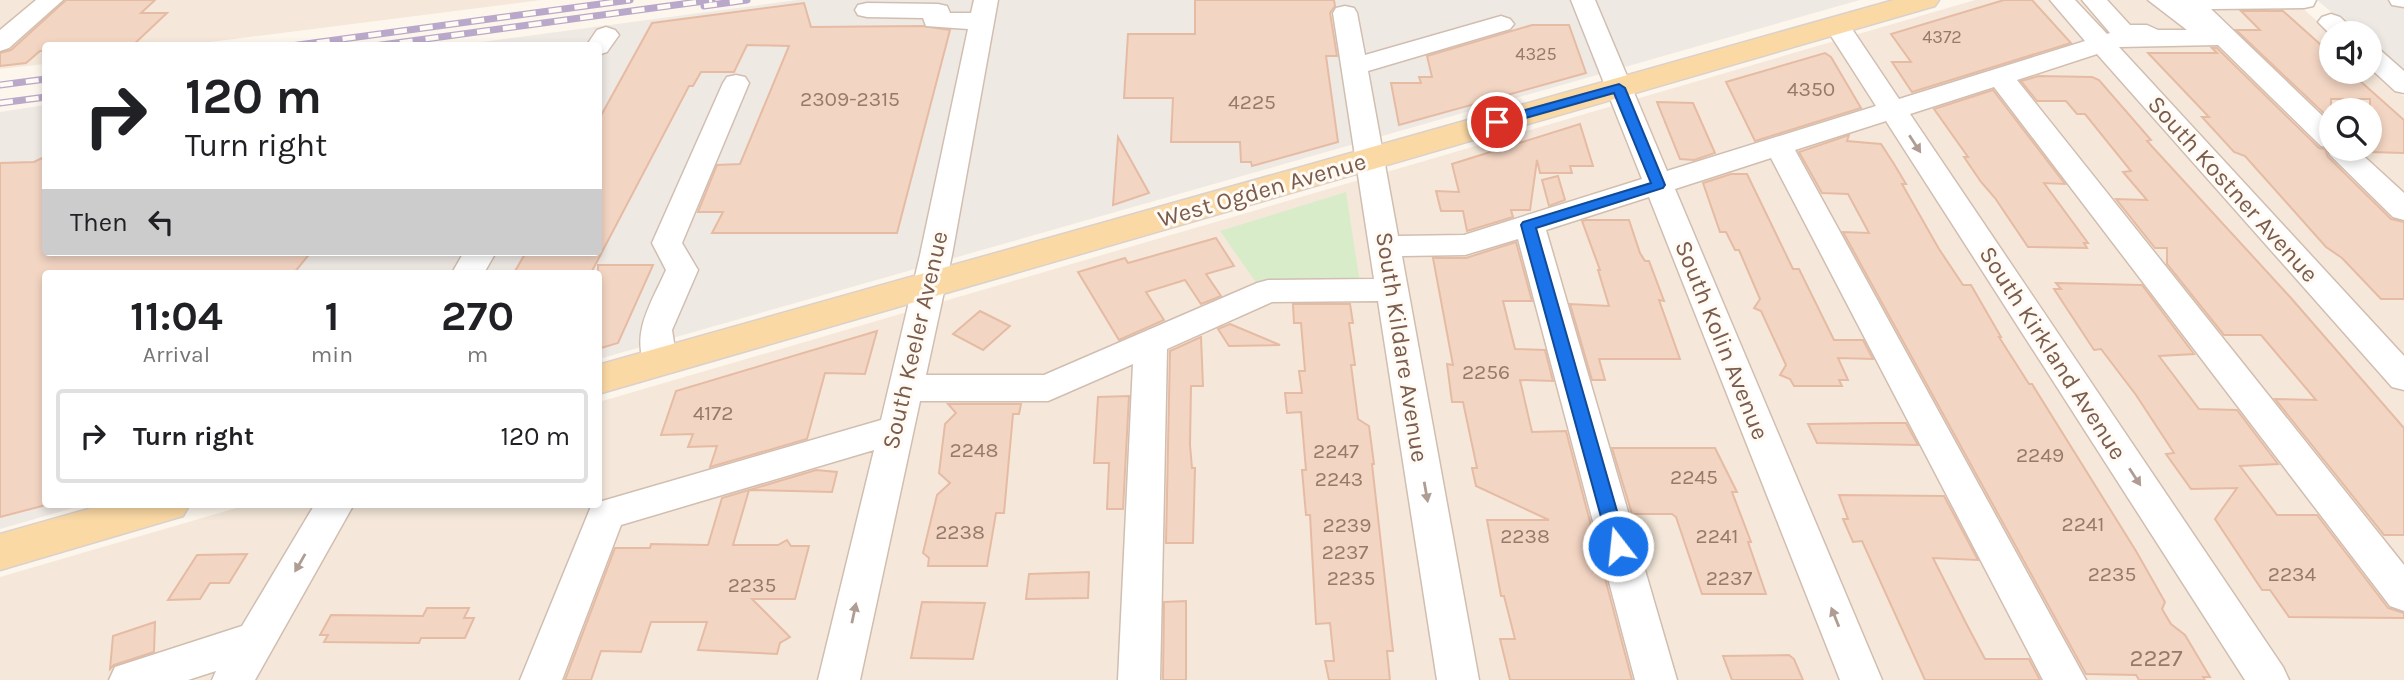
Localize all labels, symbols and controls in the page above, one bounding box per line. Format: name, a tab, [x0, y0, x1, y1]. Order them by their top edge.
map controls	[2319, 21, 2382, 161]
button: sound	[2319, 21, 2382, 84]
house number: 4372	[1922, 26, 1962, 48]
house number: 4325	[1515, 43, 1557, 65]
text: 120 m	[185, 68, 322, 125]
icon: right	[70, 70, 161, 161]
house number: 4350	[1787, 77, 1835, 101]
house number: 2309-2315	[800, 87, 900, 111]
house number: 4225	[1228, 90, 1276, 114]
street label: South Kostner Avenue	[2142, 90, 2324, 288]
pin	[1467, 92, 1527, 152]
button: search	[2319, 98, 2382, 161]
icon: arrive	[1478, 103, 1516, 141]
text: Turn right	[185, 127, 327, 164]
one-way arrow	[1908, 134, 1921, 153]
street label: West Ogden Avenue	[1155, 147, 1369, 233]
icon: left	[142, 203, 180, 241]
text: Then	[70, 207, 128, 238]
street label: South Keeler Avenue	[876, 228, 954, 452]
street label: South Kildare Avenue	[1370, 230, 1434, 464]
street label: South Kolin Avenue	[1669, 236, 1775, 444]
street label: South Kirkland Avenue	[1974, 241, 2132, 465]
text: 11:04	[130, 291, 223, 341]
text: 1	[324, 291, 339, 341]
text: 270	[441, 291, 514, 341]
text: Arrival	[143, 341, 210, 368]
text: min	[311, 341, 353, 368]
text: m	[467, 341, 488, 368]
house number: 2256	[1462, 360, 1510, 384]
house number: 4172	[693, 401, 733, 425]
icon: right	[74, 417, 112, 455]
text: Turn right	[133, 421, 254, 452]
text: 120 m	[500, 421, 570, 452]
house number: 2248	[950, 438, 998, 462]
house number: 2247	[1313, 439, 1359, 463]
house number: 2249	[2016, 443, 2064, 467]
house number: 2245	[1670, 465, 1718, 489]
house number: 2243	[1315, 467, 1363, 491]
one-way arrow	[2128, 467, 2141, 487]
one-way arrow	[1421, 481, 1432, 503]
position arrow	[1581, 509, 1655, 583]
house number: 2241	[2061, 512, 2105, 536]
house number: 2239	[1323, 513, 1371, 537]
house number: 2238	[935, 520, 985, 544]
house number: 2238	[1500, 524, 1550, 548]
house number: 2241	[1695, 524, 1739, 548]
house number: 2237	[1322, 540, 1368, 564]
one-way arrow	[294, 554, 307, 573]
house number: 2235	[2088, 562, 2136, 586]
house number: 2234	[2268, 562, 2317, 586]
house number: 2235	[1327, 566, 1375, 590]
house number: 2237	[1706, 566, 1752, 590]
house number: 2235	[728, 573, 776, 597]
one-way arrow	[848, 602, 859, 624]
one-way arrow	[1829, 606, 1840, 627]
house number: 2227	[2130, 644, 2183, 672]

